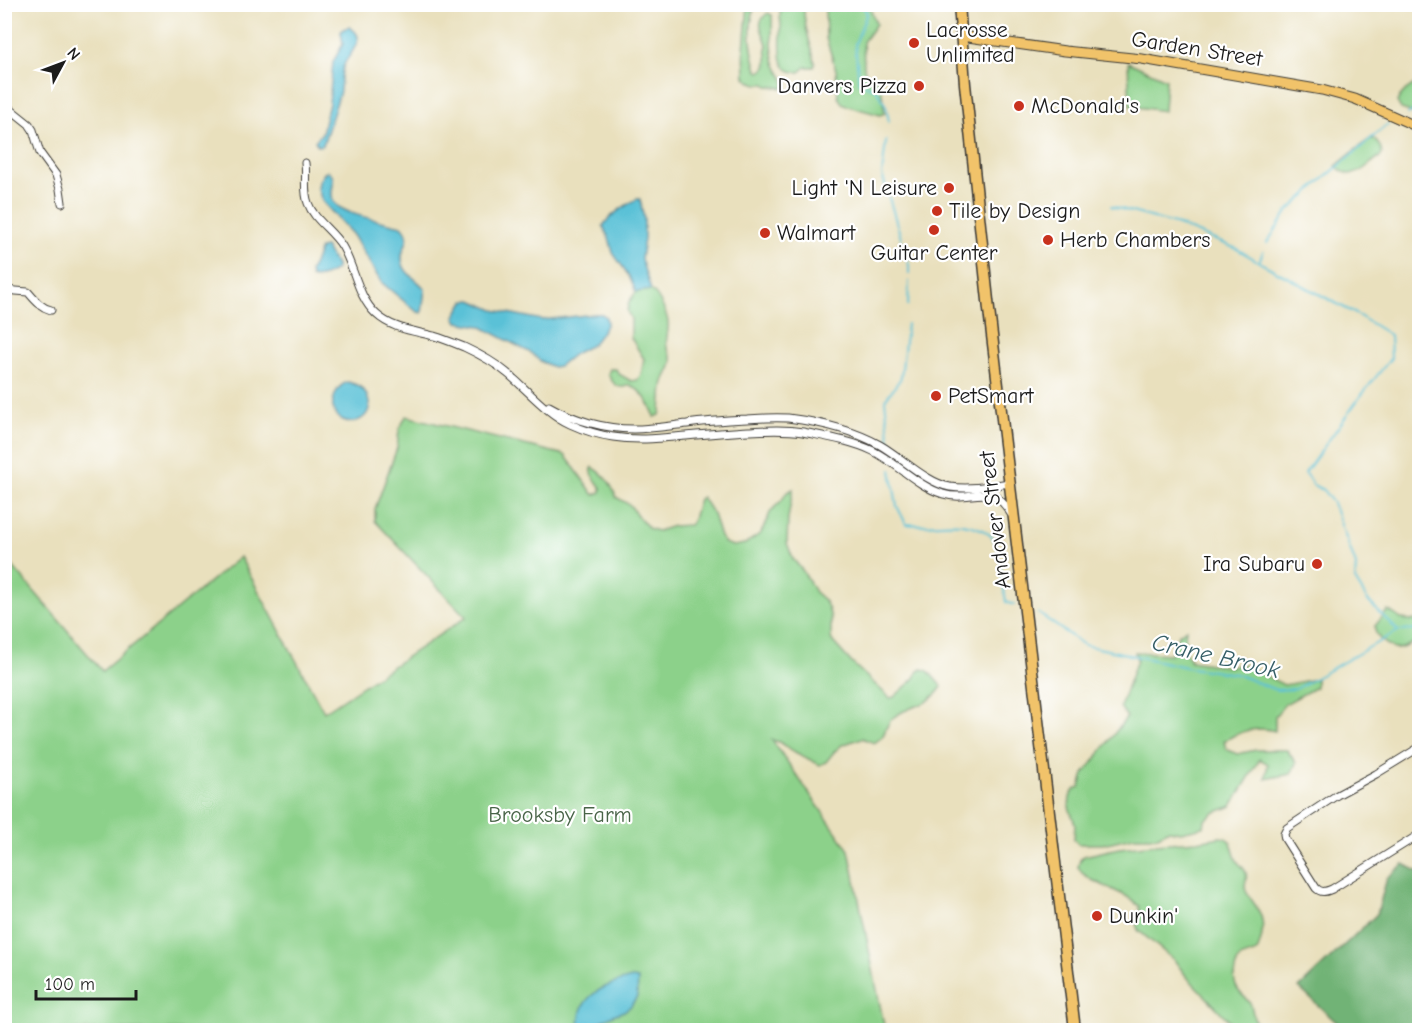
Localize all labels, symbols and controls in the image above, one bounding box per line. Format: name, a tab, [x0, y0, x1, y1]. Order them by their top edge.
place label: Lacrosse Unlimited	[926, 17, 1015, 68]
street label: Garden Street	[1130, 26, 1265, 72]
north arrow	[33, 33, 93, 93]
marker: Lacrosse Unlimited	[907, 36, 921, 50]
text: N	[63, 44, 84, 64]
place label: Danvers Pizza	[777, 73, 907, 99]
marker: Danvers Pizza	[912, 79, 926, 93]
place label: McDonald's	[1031, 93, 1139, 119]
marker: McDonald's	[1012, 99, 1026, 113]
place label: Light 'N Leisure	[791, 175, 937, 201]
marker: Light 'N Leisure	[942, 181, 956, 195]
place label: Tile by Design	[949, 198, 1080, 224]
marker: Tile by Design	[930, 204, 944, 218]
place label: Walmart	[777, 220, 856, 246]
marker: Guitar Center	[927, 223, 941, 237]
marker: Walmart	[758, 226, 772, 240]
place label: Herb Chambers	[1060, 227, 1210, 253]
marker: Herb Chambers	[1041, 233, 1055, 247]
place label: Guitar Center	[870, 240, 998, 266]
place label: PetSmart	[948, 383, 1034, 409]
marker: PetSmart	[929, 389, 943, 403]
street label: Andover Street	[974, 449, 1016, 591]
place label: Ira Subaru	[1203, 551, 1305, 577]
marker: Ira Subaru	[1310, 557, 1324, 571]
water label: Crane Brook	[1149, 628, 1283, 684]
park label: Brooksby Farm	[488, 802, 632, 828]
place label: Dunkin'	[1109, 903, 1178, 929]
marker: Dunkin'	[1090, 909, 1104, 923]
scale bar	[36, 963, 136, 1001]
text: 100 m	[45, 974, 95, 995]

